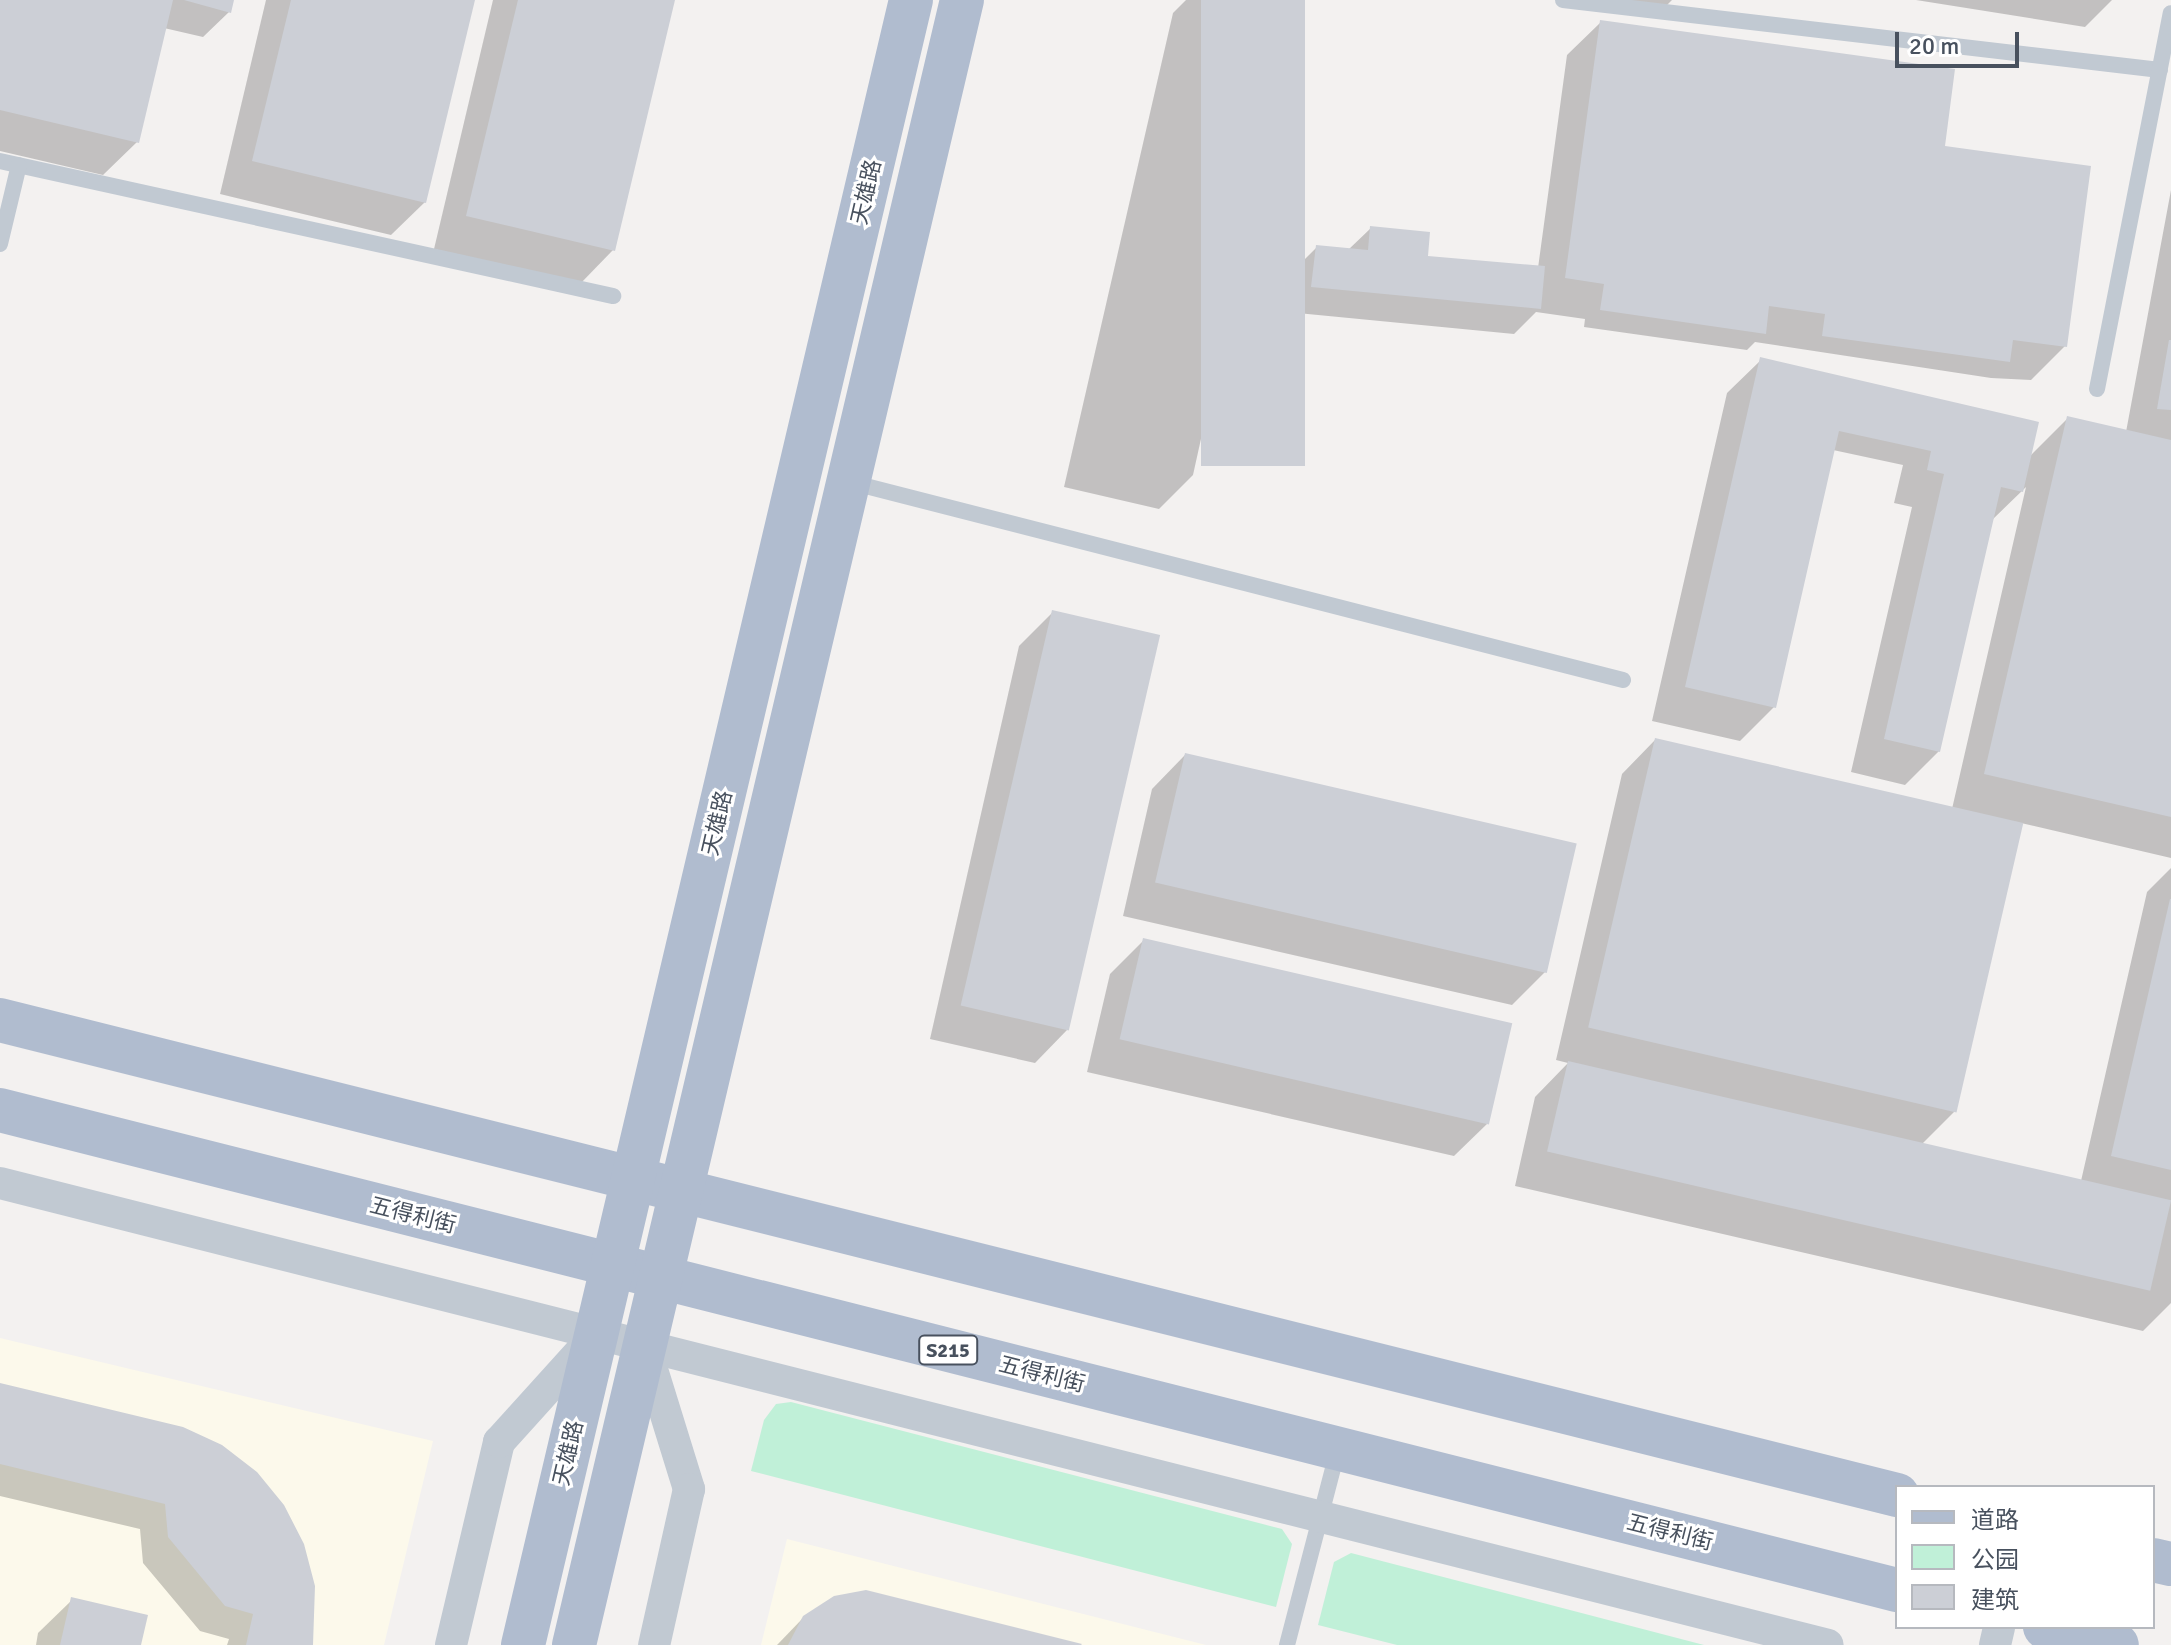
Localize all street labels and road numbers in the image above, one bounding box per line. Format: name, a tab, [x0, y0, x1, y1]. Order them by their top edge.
street label: 天雄路	[846, 157, 886, 227]
street label: 天雄路	[697, 788, 737, 858]
street label: 五得利街	[367, 1192, 459, 1238]
road number: S215	[918, 1334, 978, 1366]
street label: 五得利街	[996, 1351, 1088, 1397]
street label: 天雄路	[548, 1418, 588, 1488]
street label: 五得利街	[1624, 1509, 1716, 1555]

